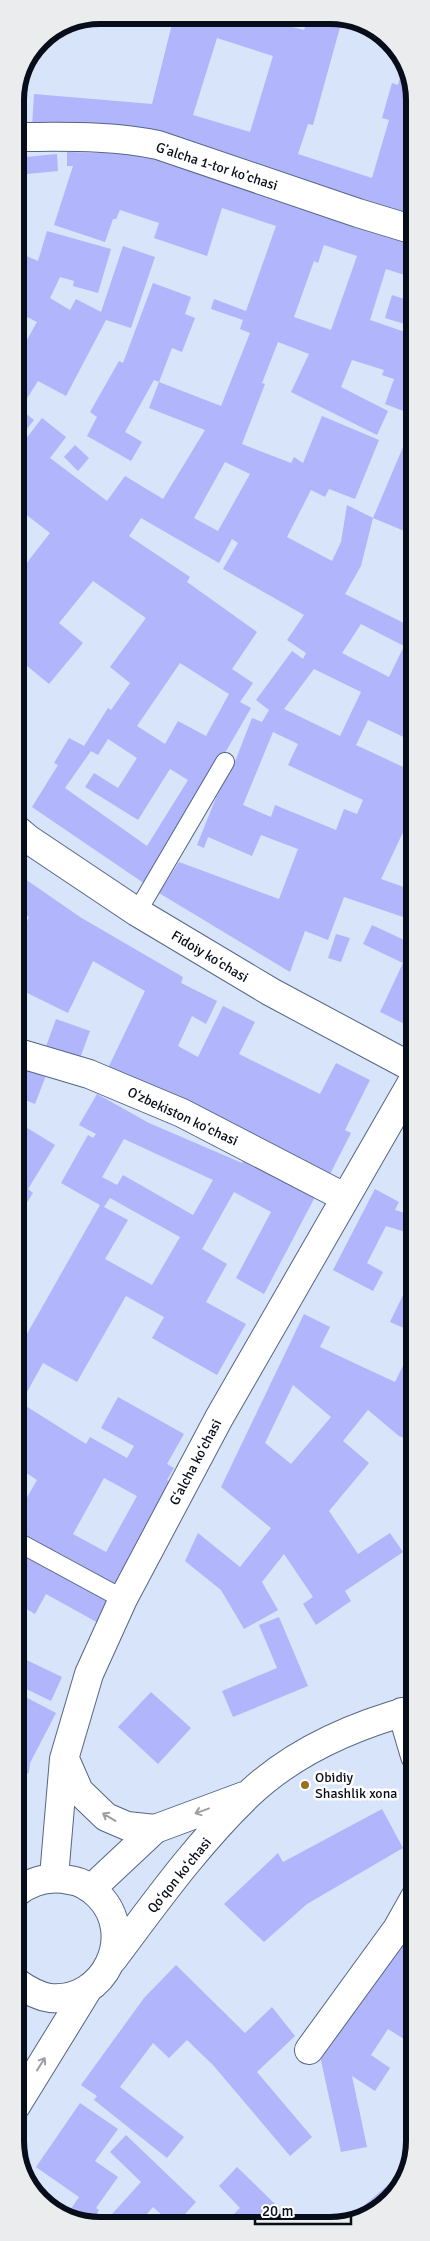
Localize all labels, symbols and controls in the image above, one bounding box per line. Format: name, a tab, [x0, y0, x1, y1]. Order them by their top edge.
street label: Gʼalcha 1-tor koʼchasi	[154, 139, 280, 194]
street label: Fidoiy koʻchasi	[168, 927, 251, 986]
street label: Oʻzbekiston koʻchasi	[125, 1083, 241, 1149]
street label: Gʻalcha koʻchasi	[166, 1416, 225, 1508]
place label: Obidiy Shashlik xona	[315, 1769, 397, 1802]
marker: Obidiy Shashlik xona	[299, 1779, 311, 1791]
one-way arrow	[195, 1807, 211, 1816]
one-way arrow	[102, 1811, 116, 1821]
street label: Qoʻqon koʻchasi	[144, 1834, 215, 1916]
one-way arrow	[37, 2058, 47, 2072]
scale bar	[255, 2194, 351, 2226]
text: 20 m	[262, 2202, 293, 2220]

